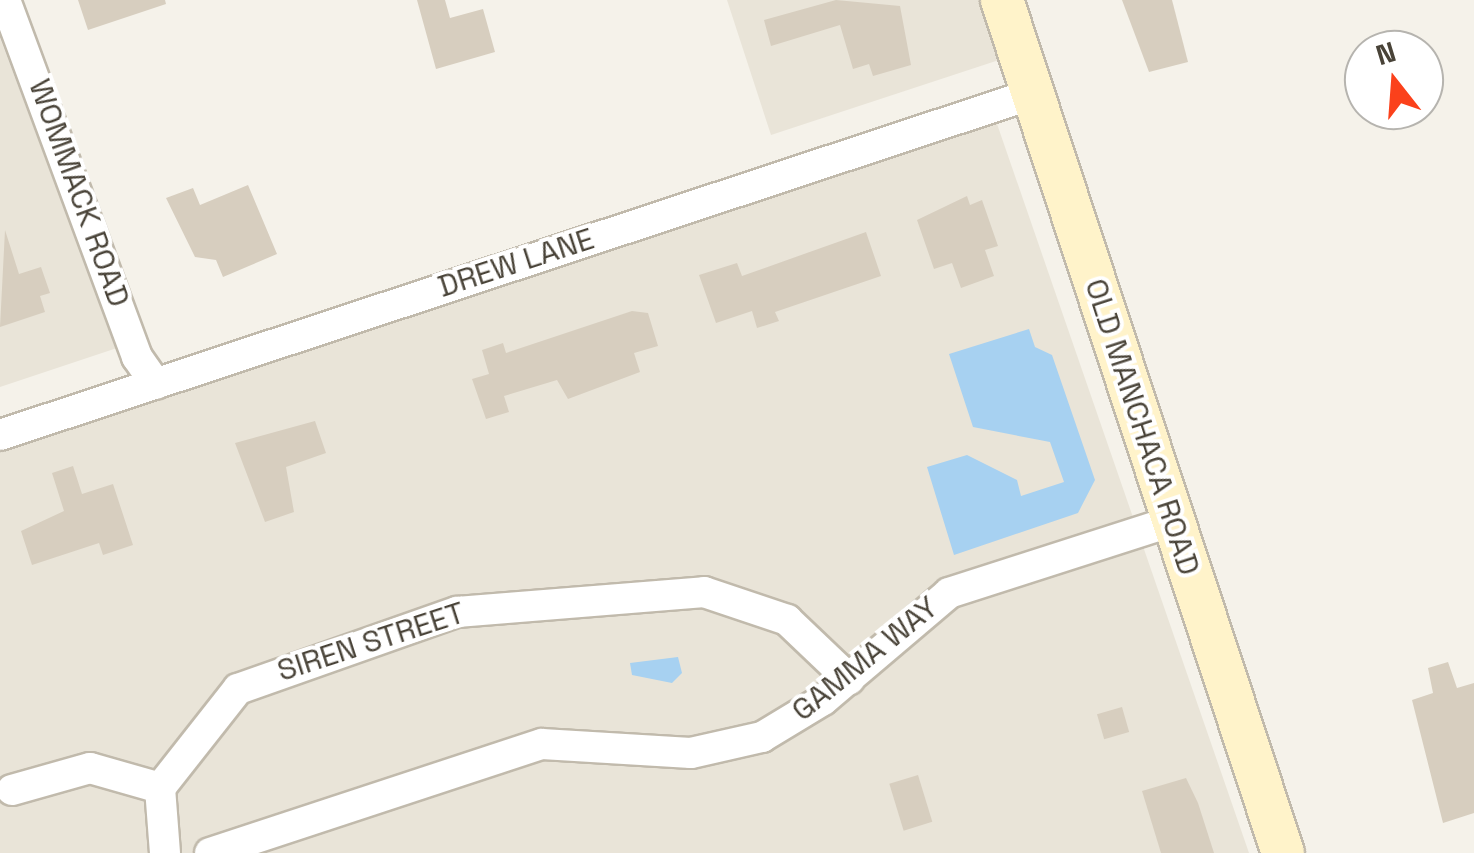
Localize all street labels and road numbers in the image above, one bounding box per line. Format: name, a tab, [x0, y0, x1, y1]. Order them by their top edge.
street label: WOMMACK ROAD	[21, 74, 137, 312]
street label: DREW LANE	[434, 221, 598, 305]
street label: OLD MANCHACA ROAD	[1077, 274, 1207, 580]
street label: GAMMA WAY	[785, 589, 945, 729]
street label: SIREN STREET	[273, 595, 469, 689]

